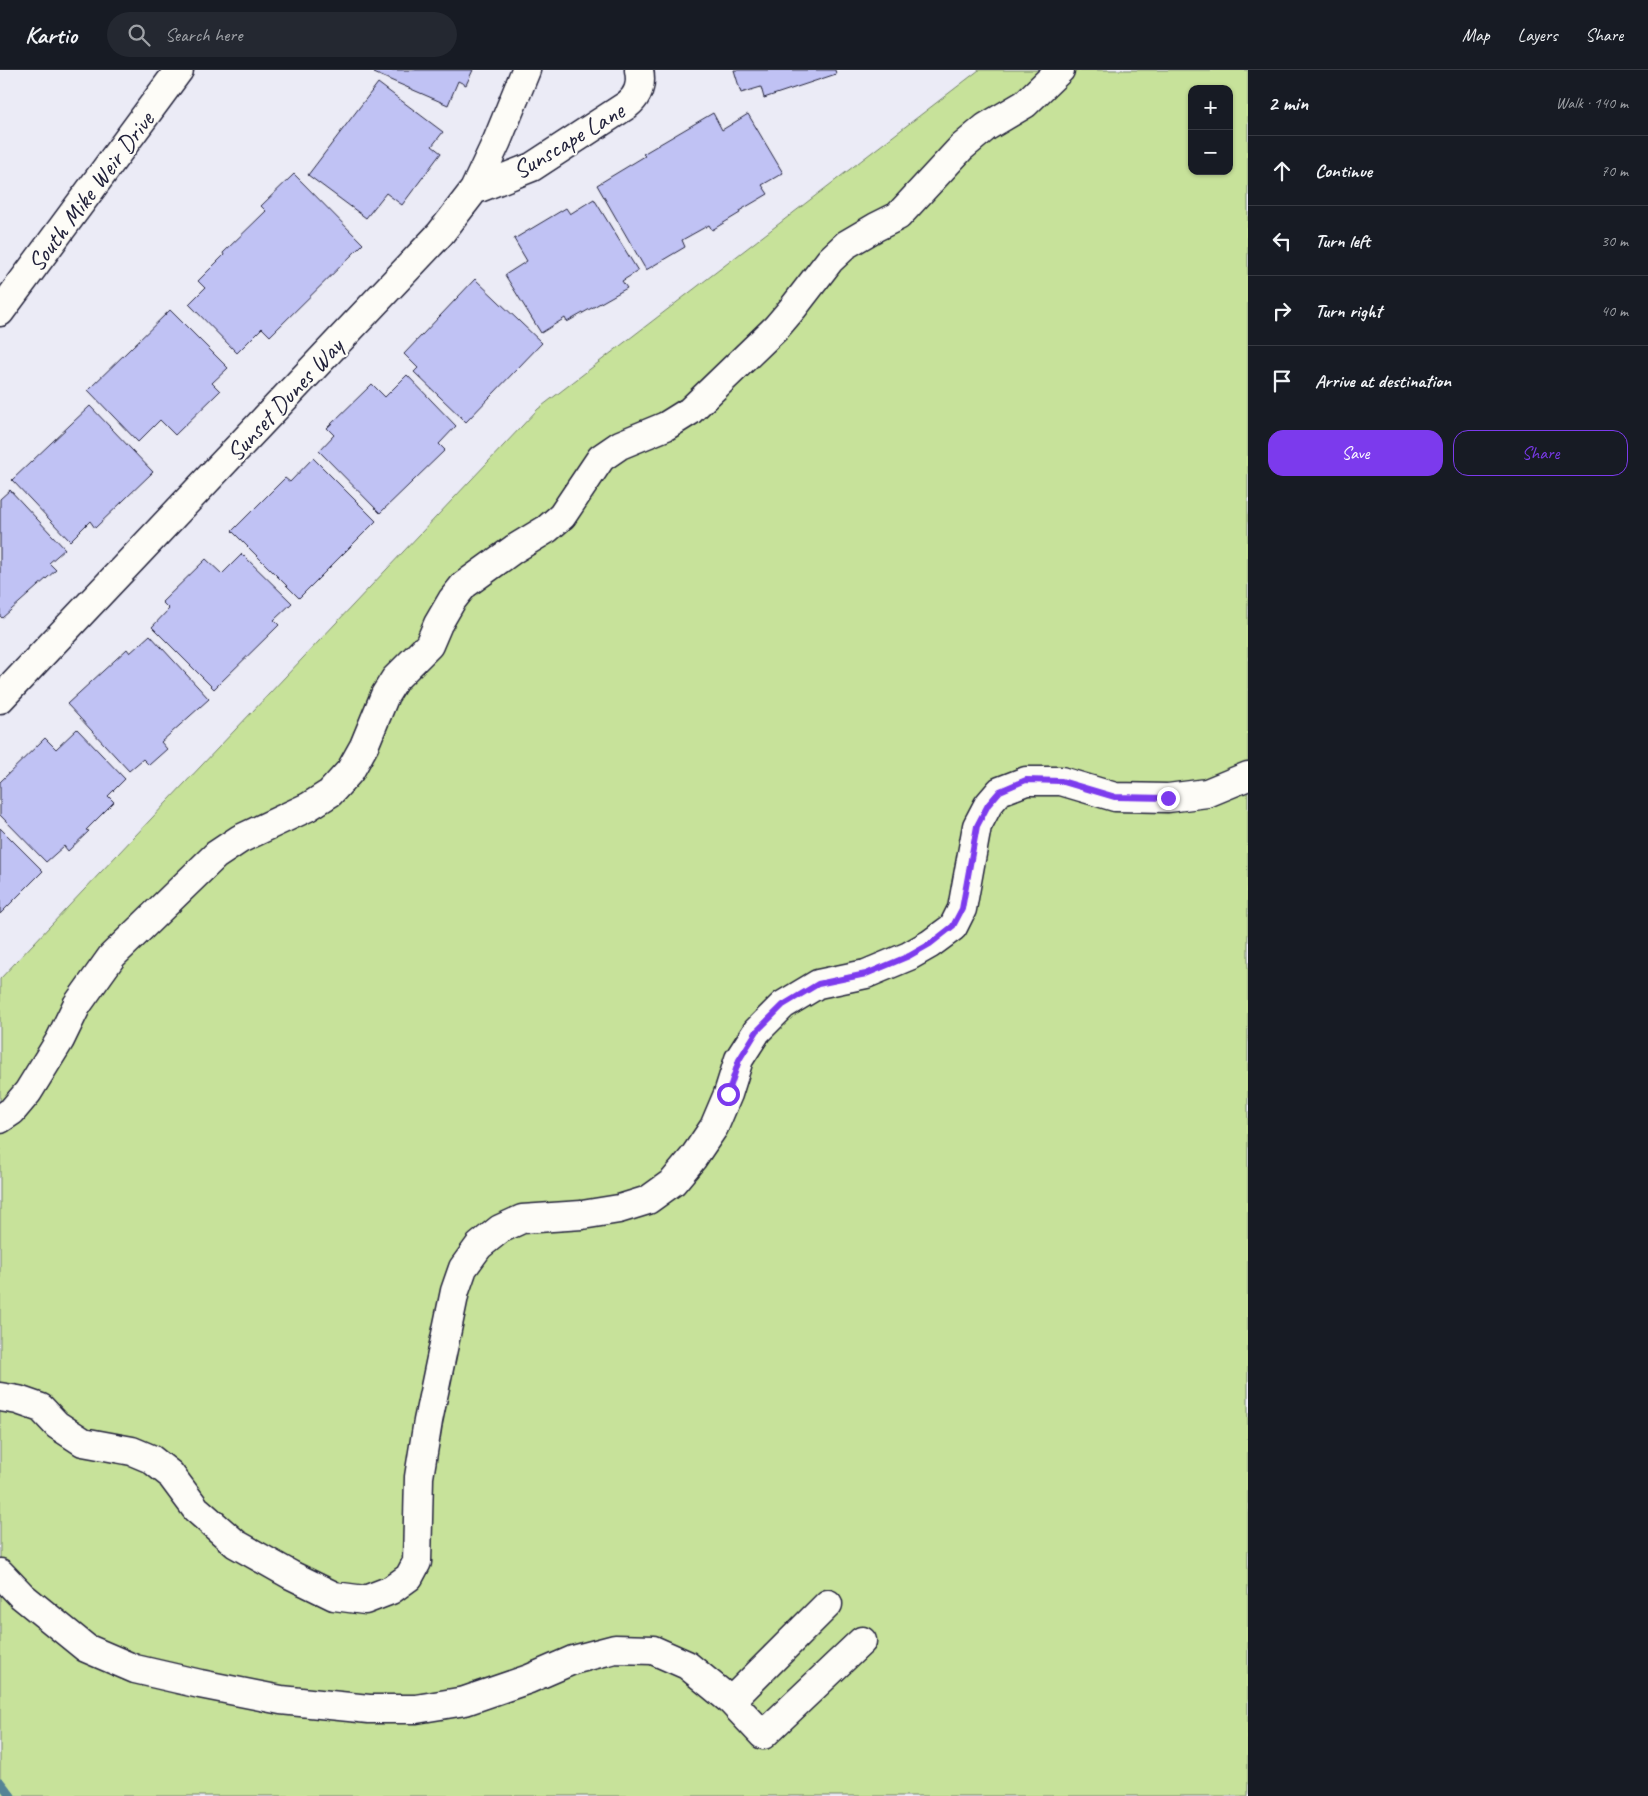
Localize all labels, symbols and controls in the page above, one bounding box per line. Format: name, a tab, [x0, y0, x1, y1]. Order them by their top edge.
search box	[107, 12, 457, 57]
text: Kartio	[25, 20, 77, 50]
icon: search	[125, 21, 153, 49]
text: Search here	[165, 23, 242, 47]
text: Map	[1462, 24, 1490, 46]
text: Layers	[1518, 24, 1557, 46]
text: Share	[1585, 24, 1623, 46]
map controls	[1188, 85, 1233, 175]
button: +	[1188, 85, 1233, 130]
text: 2 min	[1268, 90, 1308, 116]
text: Walk · 140 m	[1556, 93, 1628, 113]
street label: Sunscape Lane	[507, 94, 632, 187]
street label: South Mike Weir Drive	[20, 104, 162, 278]
button: −	[1188, 130, 1233, 175]
icon: ahead	[1268, 157, 1296, 185]
text: Continue	[1315, 159, 1372, 183]
text: 70 m	[1601, 161, 1628, 181]
icon: left	[1268, 227, 1296, 255]
text: Turn left	[1315, 229, 1370, 253]
text: 30 m	[1601, 231, 1628, 251]
icon: right	[1268, 297, 1296, 325]
text: Turn right	[1315, 299, 1382, 323]
text: 40 m	[1601, 301, 1628, 321]
street label: Sunset Dunes Way	[219, 329, 352, 468]
icon: arrive	[1268, 367, 1296, 395]
text: Arrive at destination	[1315, 369, 1451, 393]
button: Save	[1268, 430, 1443, 476]
button: Share	[1453, 430, 1628, 476]
route end	[1157, 787, 1180, 810]
route start	[717, 1083, 740, 1106]

